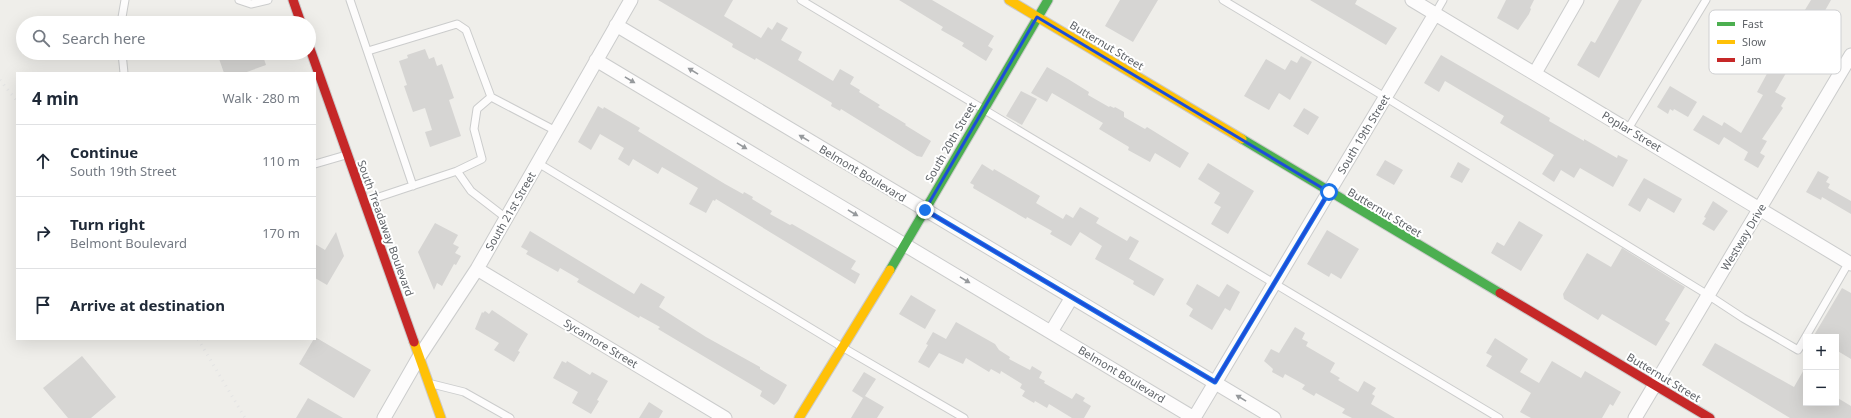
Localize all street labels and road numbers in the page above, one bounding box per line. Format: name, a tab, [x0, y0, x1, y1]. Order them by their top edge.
street label: Butternut Street	[1067, 17, 1147, 73]
street label: South 19th Street	[1333, 92, 1393, 176]
street label: South 20th Street	[921, 99, 979, 185]
street label: Poplar Street	[1599, 107, 1665, 155]
street label: Belmont Boulevard	[817, 141, 909, 205]
street label: South Treadaway Boulevard	[354, 158, 418, 298]
street label: South 21st Street	[481, 169, 539, 253]
street label: Butternut Street	[1345, 184, 1425, 240]
street label: Westway Drive	[1717, 201, 1769, 273]
street label: Sycamore Street	[561, 315, 641, 371]
street label: Belmont Boulevard	[1076, 342, 1168, 406]
street label: Butternut Street	[1624, 349, 1704, 405]

